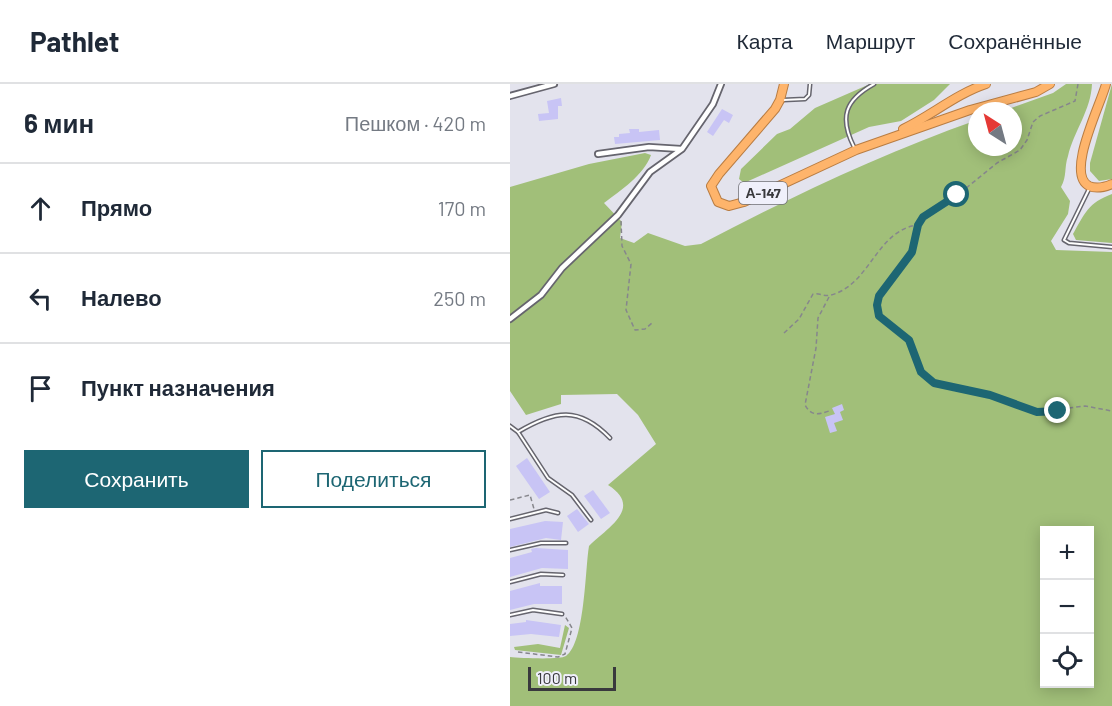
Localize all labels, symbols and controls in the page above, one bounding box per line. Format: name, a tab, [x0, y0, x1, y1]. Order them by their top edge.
text: Pathlet	[30, 24, 119, 58]
text: Карта	[737, 28, 793, 53]
text: Маршрут	[826, 28, 915, 53]
text: Сохранённые	[948, 28, 1082, 53]
north arrow	[968, 102, 1022, 156]
text: 6 мин	[24, 107, 94, 138]
text: Пешком · 420 m	[345, 111, 486, 135]
route start	[943, 181, 969, 207]
road number: А-147	[739, 182, 787, 204]
icon: ahead	[24, 192, 57, 225]
text: Прямо	[81, 194, 152, 220]
text: 170 m	[438, 196, 486, 220]
icon: left	[24, 282, 57, 315]
text: Налево	[81, 284, 162, 310]
text: 250 m	[433, 286, 486, 310]
icon: arrive	[24, 372, 57, 405]
text: Пункт назначения	[81, 374, 275, 400]
route end	[1044, 397, 1070, 423]
button: Сохранить	[24, 450, 249, 508]
button: Поделиться	[261, 450, 486, 508]
map controls	[1040, 526, 1094, 688]
button: +	[1040, 526, 1094, 580]
button: −	[1040, 580, 1094, 634]
button: locate	[1040, 634, 1094, 688]
scale bar	[528, 664, 616, 692]
text: 100 m	[537, 668, 577, 687]

